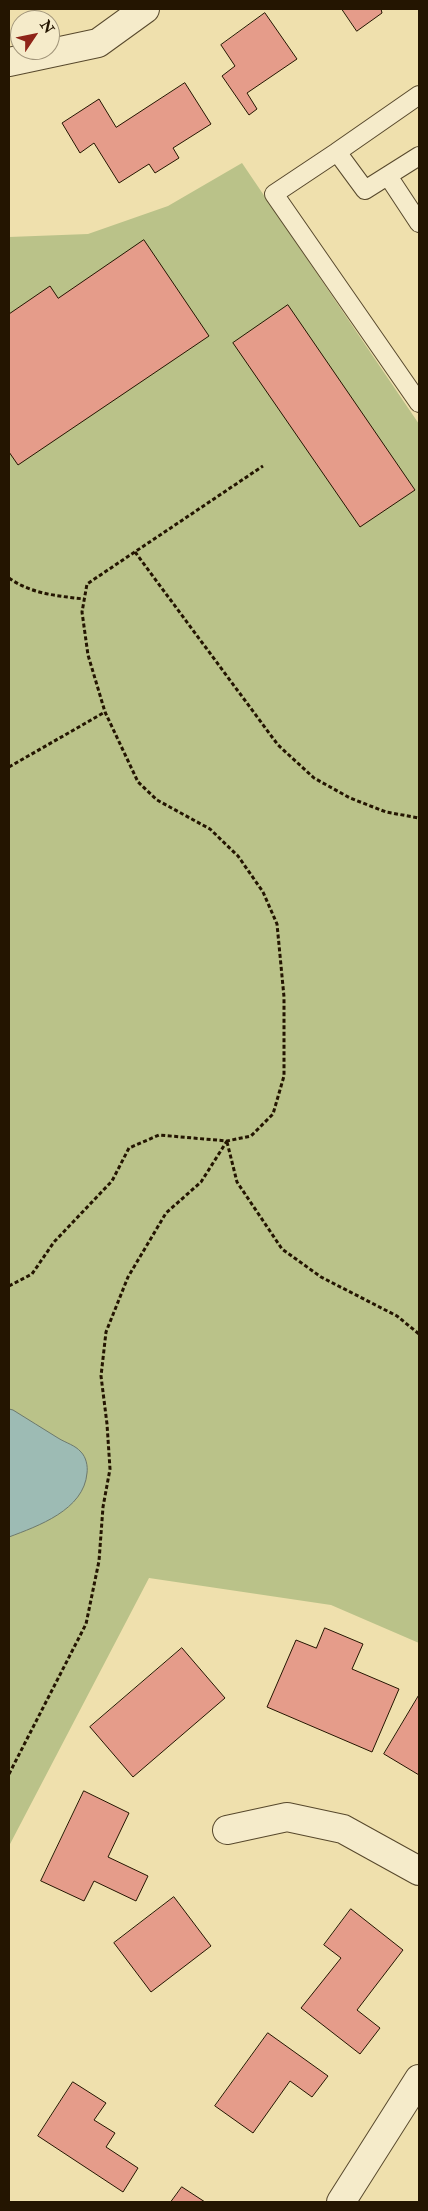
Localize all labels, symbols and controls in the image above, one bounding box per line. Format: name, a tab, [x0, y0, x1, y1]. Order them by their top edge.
north arrow	[10, 10, 60, 60]
text: N	[36, 17, 58, 37]

